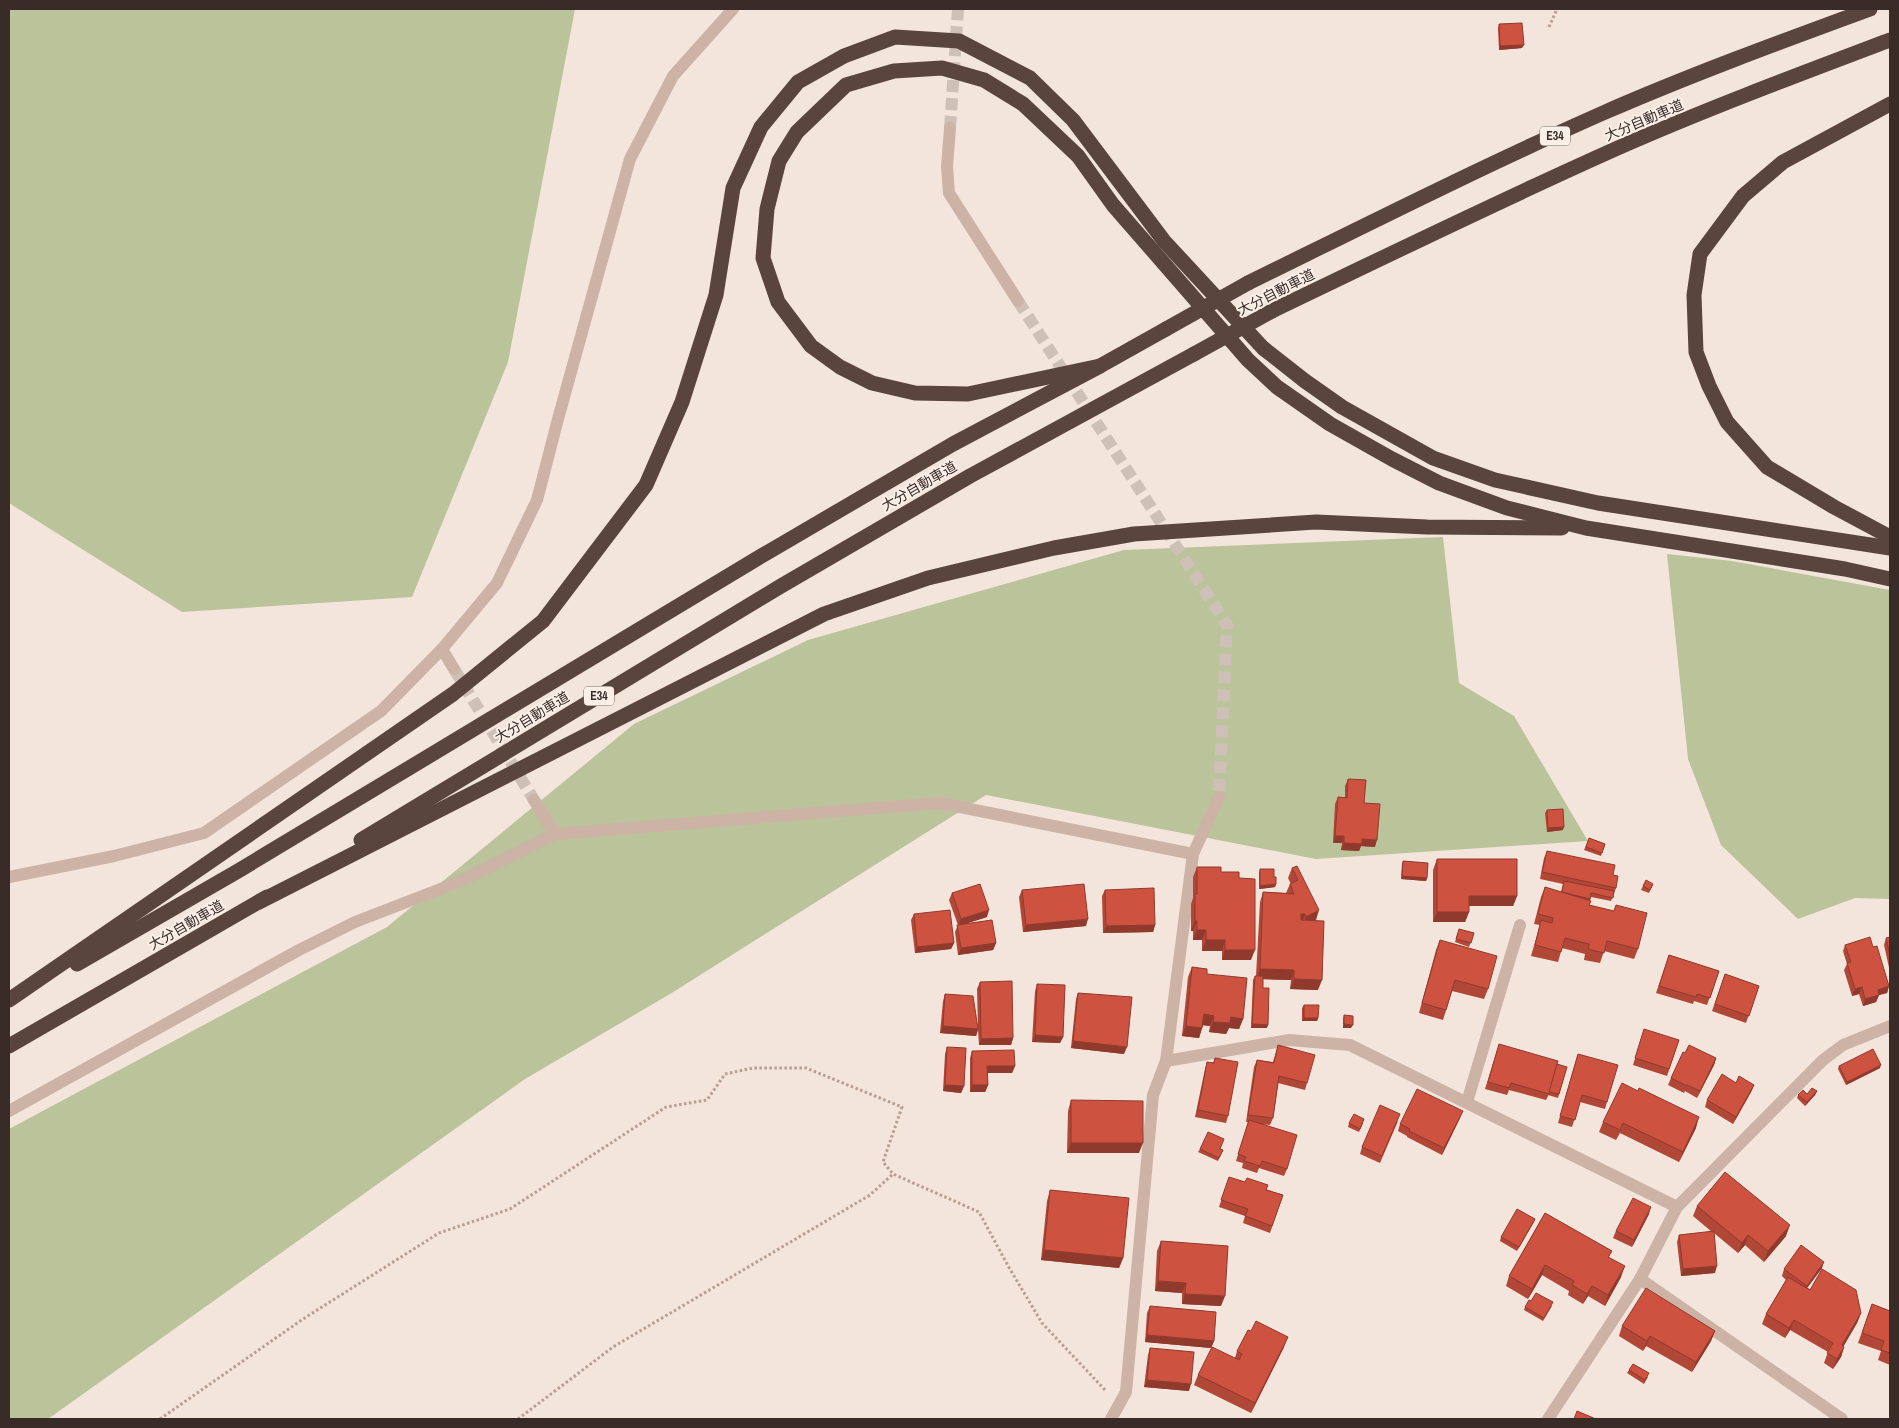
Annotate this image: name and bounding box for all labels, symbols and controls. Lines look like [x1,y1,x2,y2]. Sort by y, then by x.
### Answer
street label: 大分自動車道 [1602,95,1686,145]
road number: E34 [1540,126,1570,146]
street label: 大分自動車道 [1234,265,1318,319]
street label: 大分自動車道 [878,457,960,515]
road number: E34 [584,686,614,706]
street label: 大分自動車道 [491,688,573,746]
street label: 大分自動車道 [145,896,227,954]

